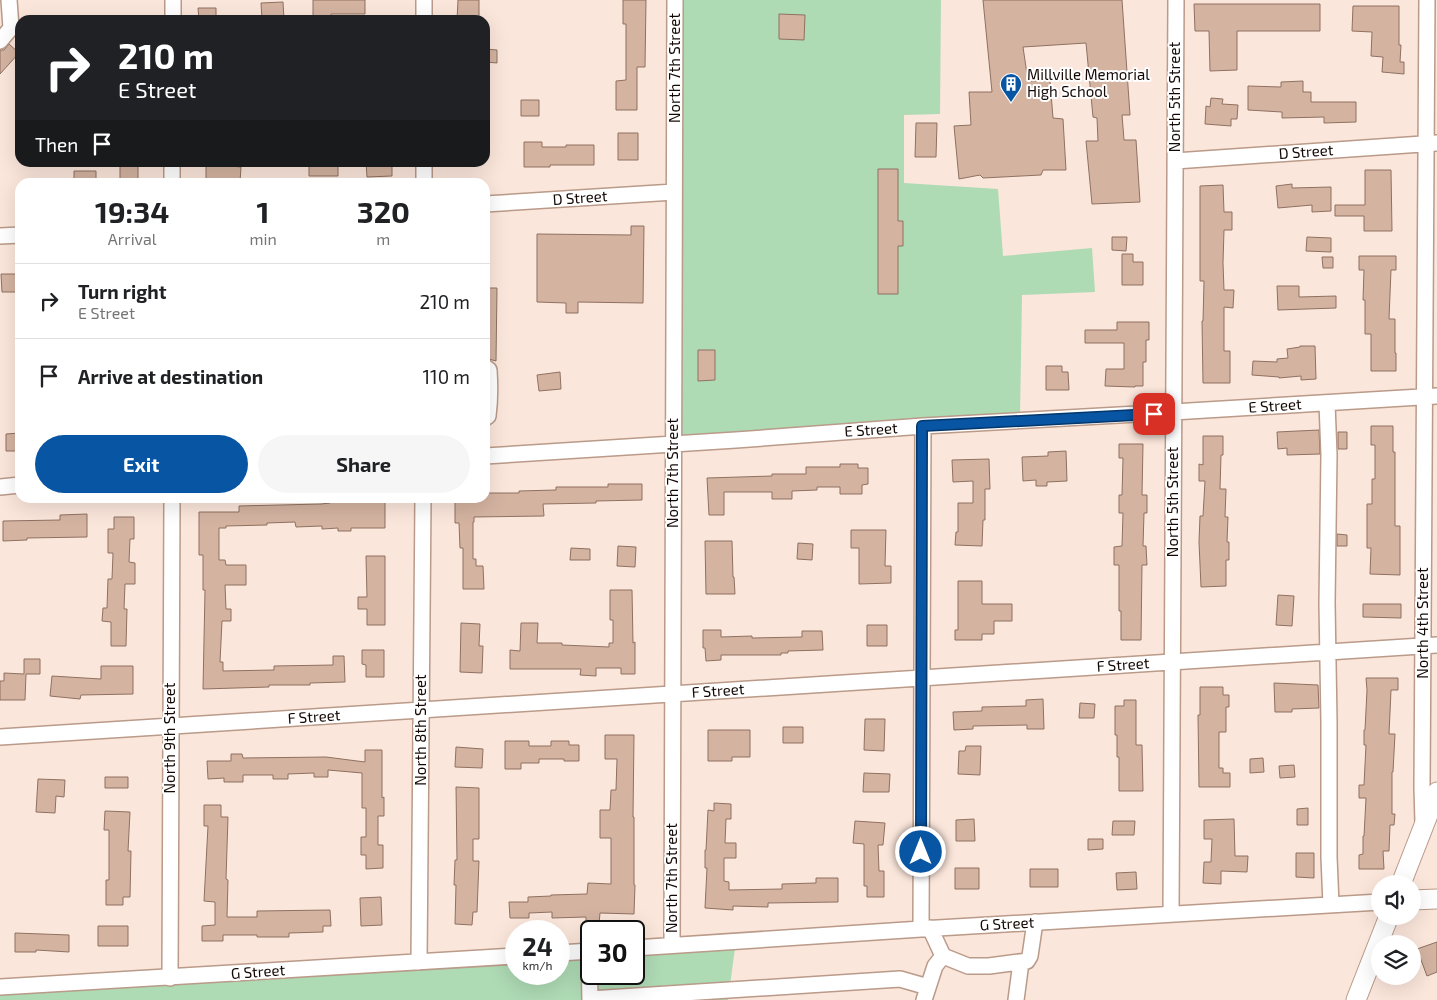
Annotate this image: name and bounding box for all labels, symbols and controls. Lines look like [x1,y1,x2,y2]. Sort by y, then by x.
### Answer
street label: North 7th Street [665,13,683,123]
text: 210 m [118,34,214,76]
icon: right [35,35,100,100]
street label: North 5th Street [1165,42,1183,152]
place label: Millville Memorial High School [1027,65,1150,100]
building icon: Millville Memorial High School [999,72,1023,103]
text: E Street [118,76,196,102]
icon: arrive [88,130,116,158]
text: Then [35,133,78,156]
street label: D Street [1278,140,1334,162]
street label: D Street [552,186,608,208]
text: 19:34 [95,193,169,229]
text: 1 [257,193,270,229]
text: 320 [357,193,410,229]
text: Arrival [108,229,157,248]
text: min [249,229,277,248]
text: m [376,229,390,248]
text: Turn right [78,280,166,303]
icon: right [35,287,63,315]
text: 210 m [419,290,470,313]
text: E Street [78,303,135,322]
icon: arrive [35,362,63,390]
text: Arrive at destination [78,365,263,388]
text: 110 m [423,365,470,388]
pin [1133,393,1175,435]
street label: E Street [1248,394,1302,416]
icon: arrive [1140,400,1168,428]
street label: North 7th Street [663,418,681,528]
street label: E Street [844,418,898,440]
button: Exit [35,435,248,493]
button: Share [258,435,470,493]
street label: North 5th Street [1163,447,1181,557]
street label: North 4th Street [1413,567,1431,679]
street label: F Street [1096,653,1150,675]
street label: North 8th Street [411,674,429,786]
street label: F Street [691,679,745,701]
street label: North 9th Street [160,682,178,793]
street label: F Street [287,705,341,727]
street label: North 7th Street [662,823,680,933]
position arrow [894,825,946,877]
map controls [1371,875,1421,985]
button: sound [1371,875,1421,925]
street label: G Street [979,913,1035,933]
speed limit sign: 30 [580,920,645,985]
text: 24 [522,931,553,961]
button: layers [1371,935,1421,985]
text: km/h [523,958,552,972]
street label: G Street [230,960,286,982]

